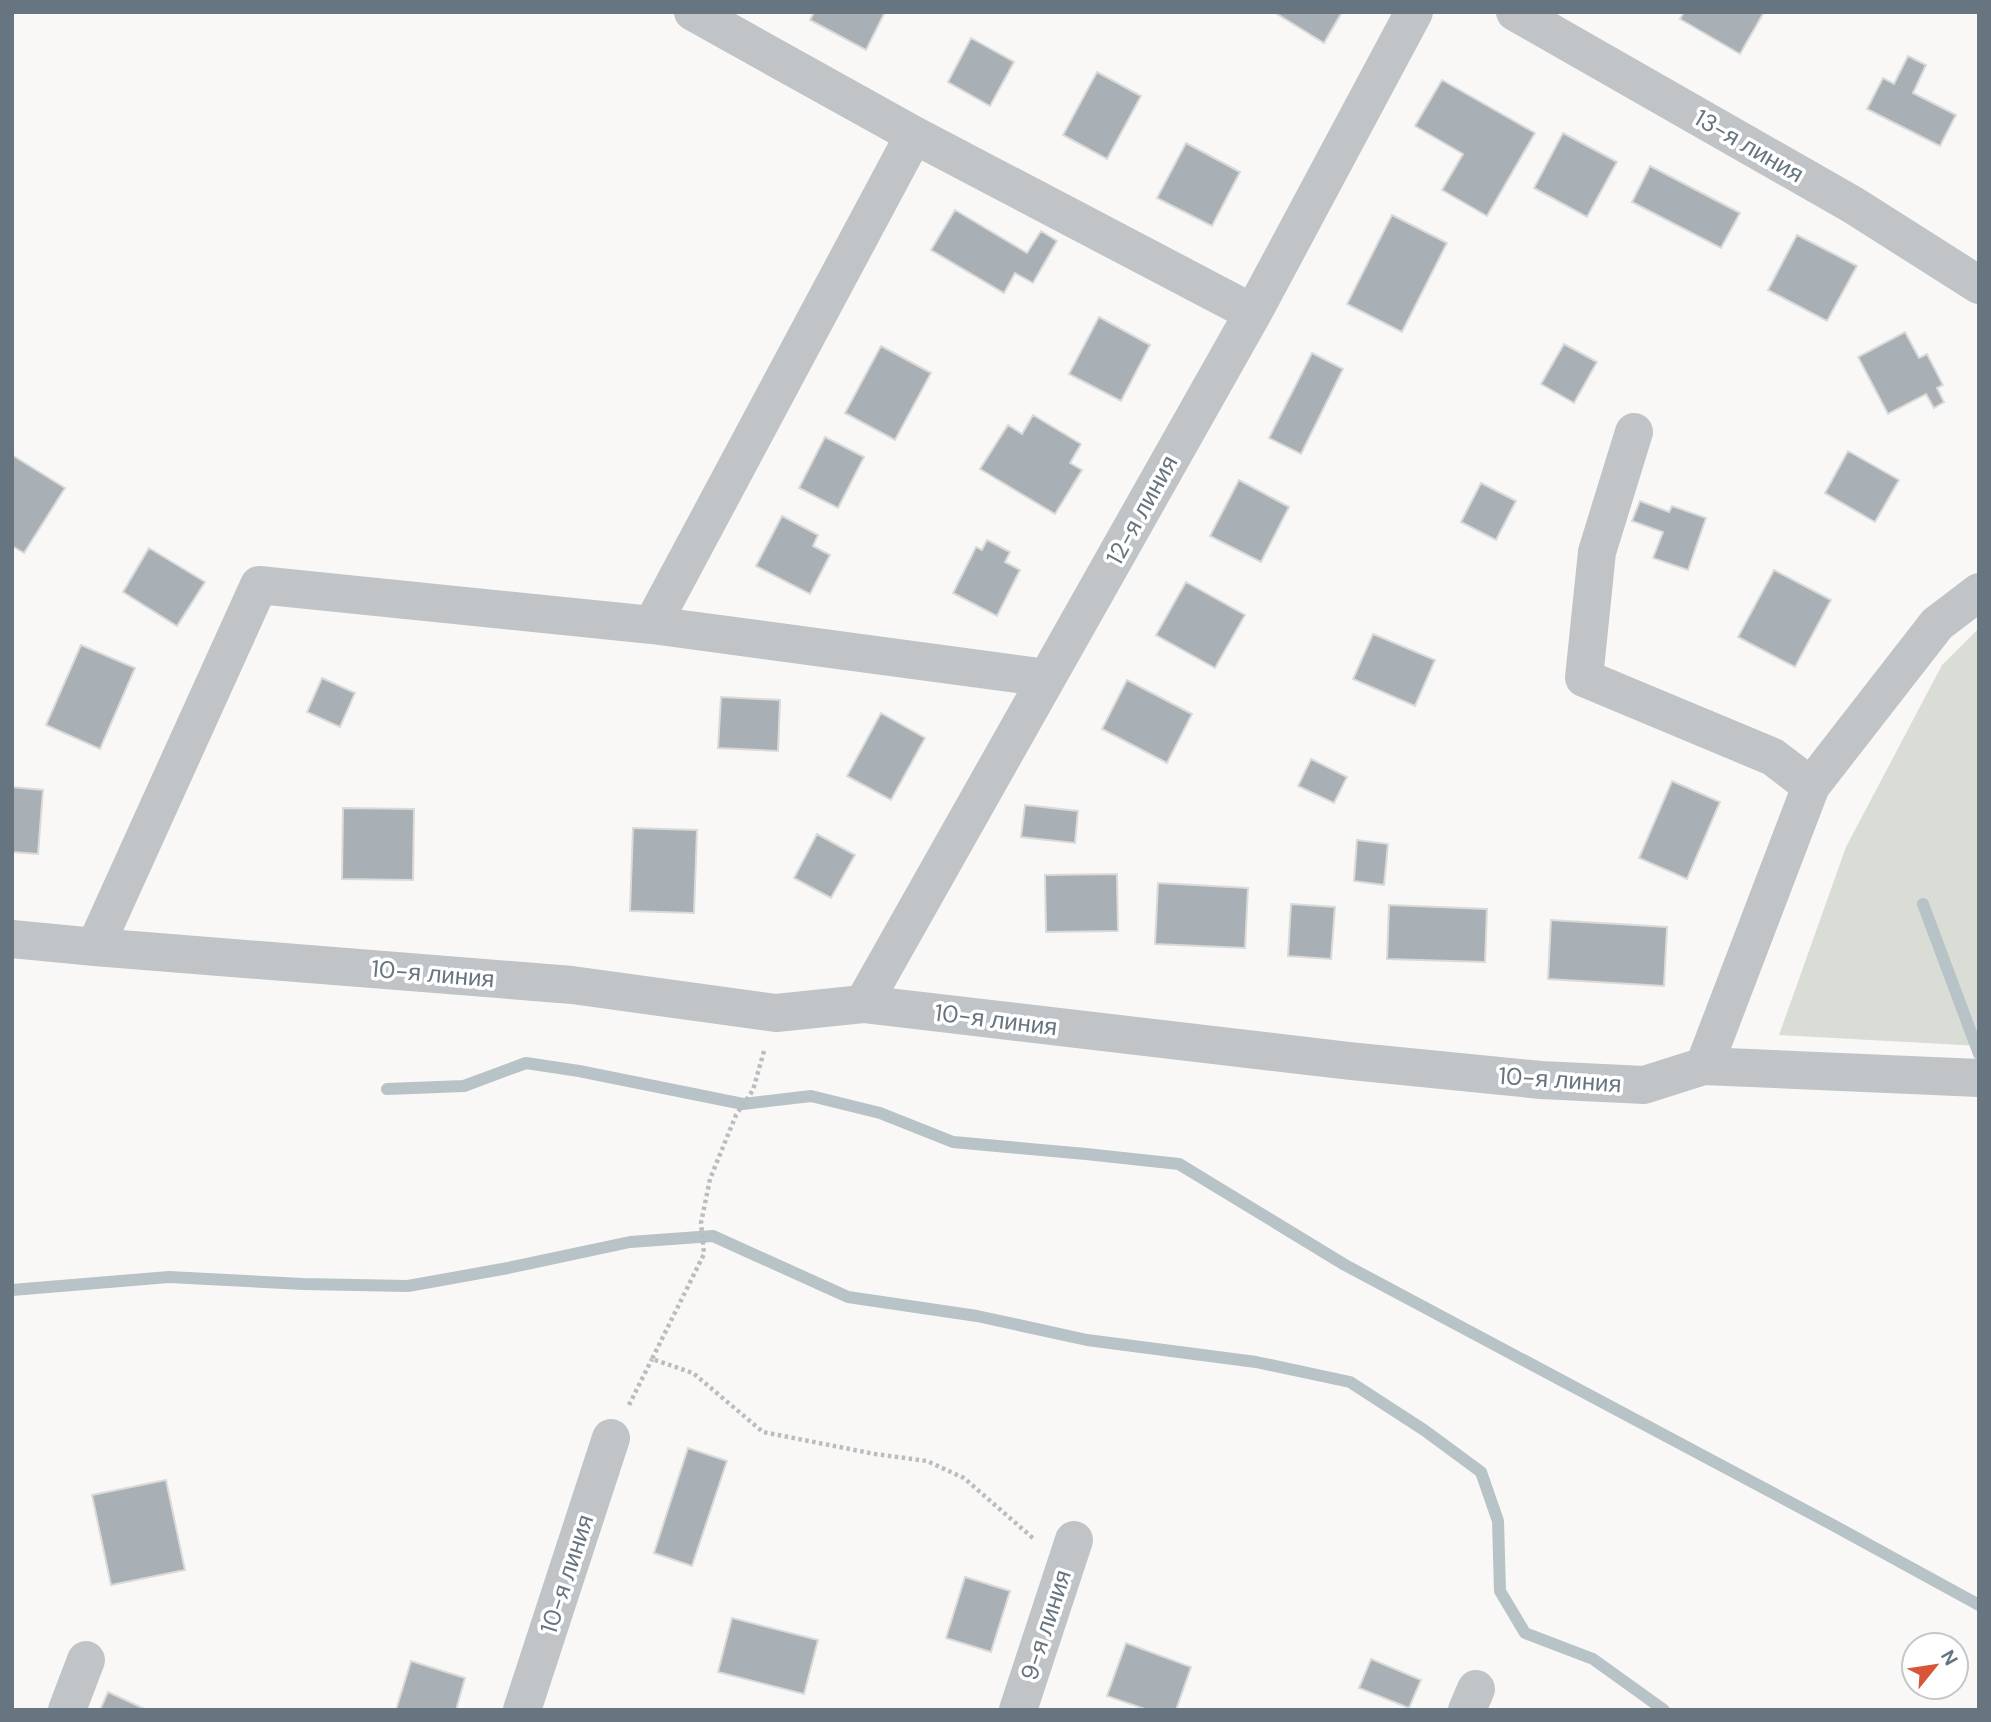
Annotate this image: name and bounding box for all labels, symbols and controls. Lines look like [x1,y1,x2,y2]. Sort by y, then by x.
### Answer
street label: 13-я линия [1689,102,1809,189]
street label: 12-я линия [1099,449,1184,570]
street label: 10-я линия [370,953,496,994]
street label: 10-я линия [933,997,1059,1042]
street label: 10-я линия [1497,1060,1623,1099]
street label: 10-я линия [533,1510,600,1637]
street label: 9-я линия [1013,1566,1078,1684]
north arrow [1900,1631,1970,1701]
text: N [1935,1645,1964,1670]

